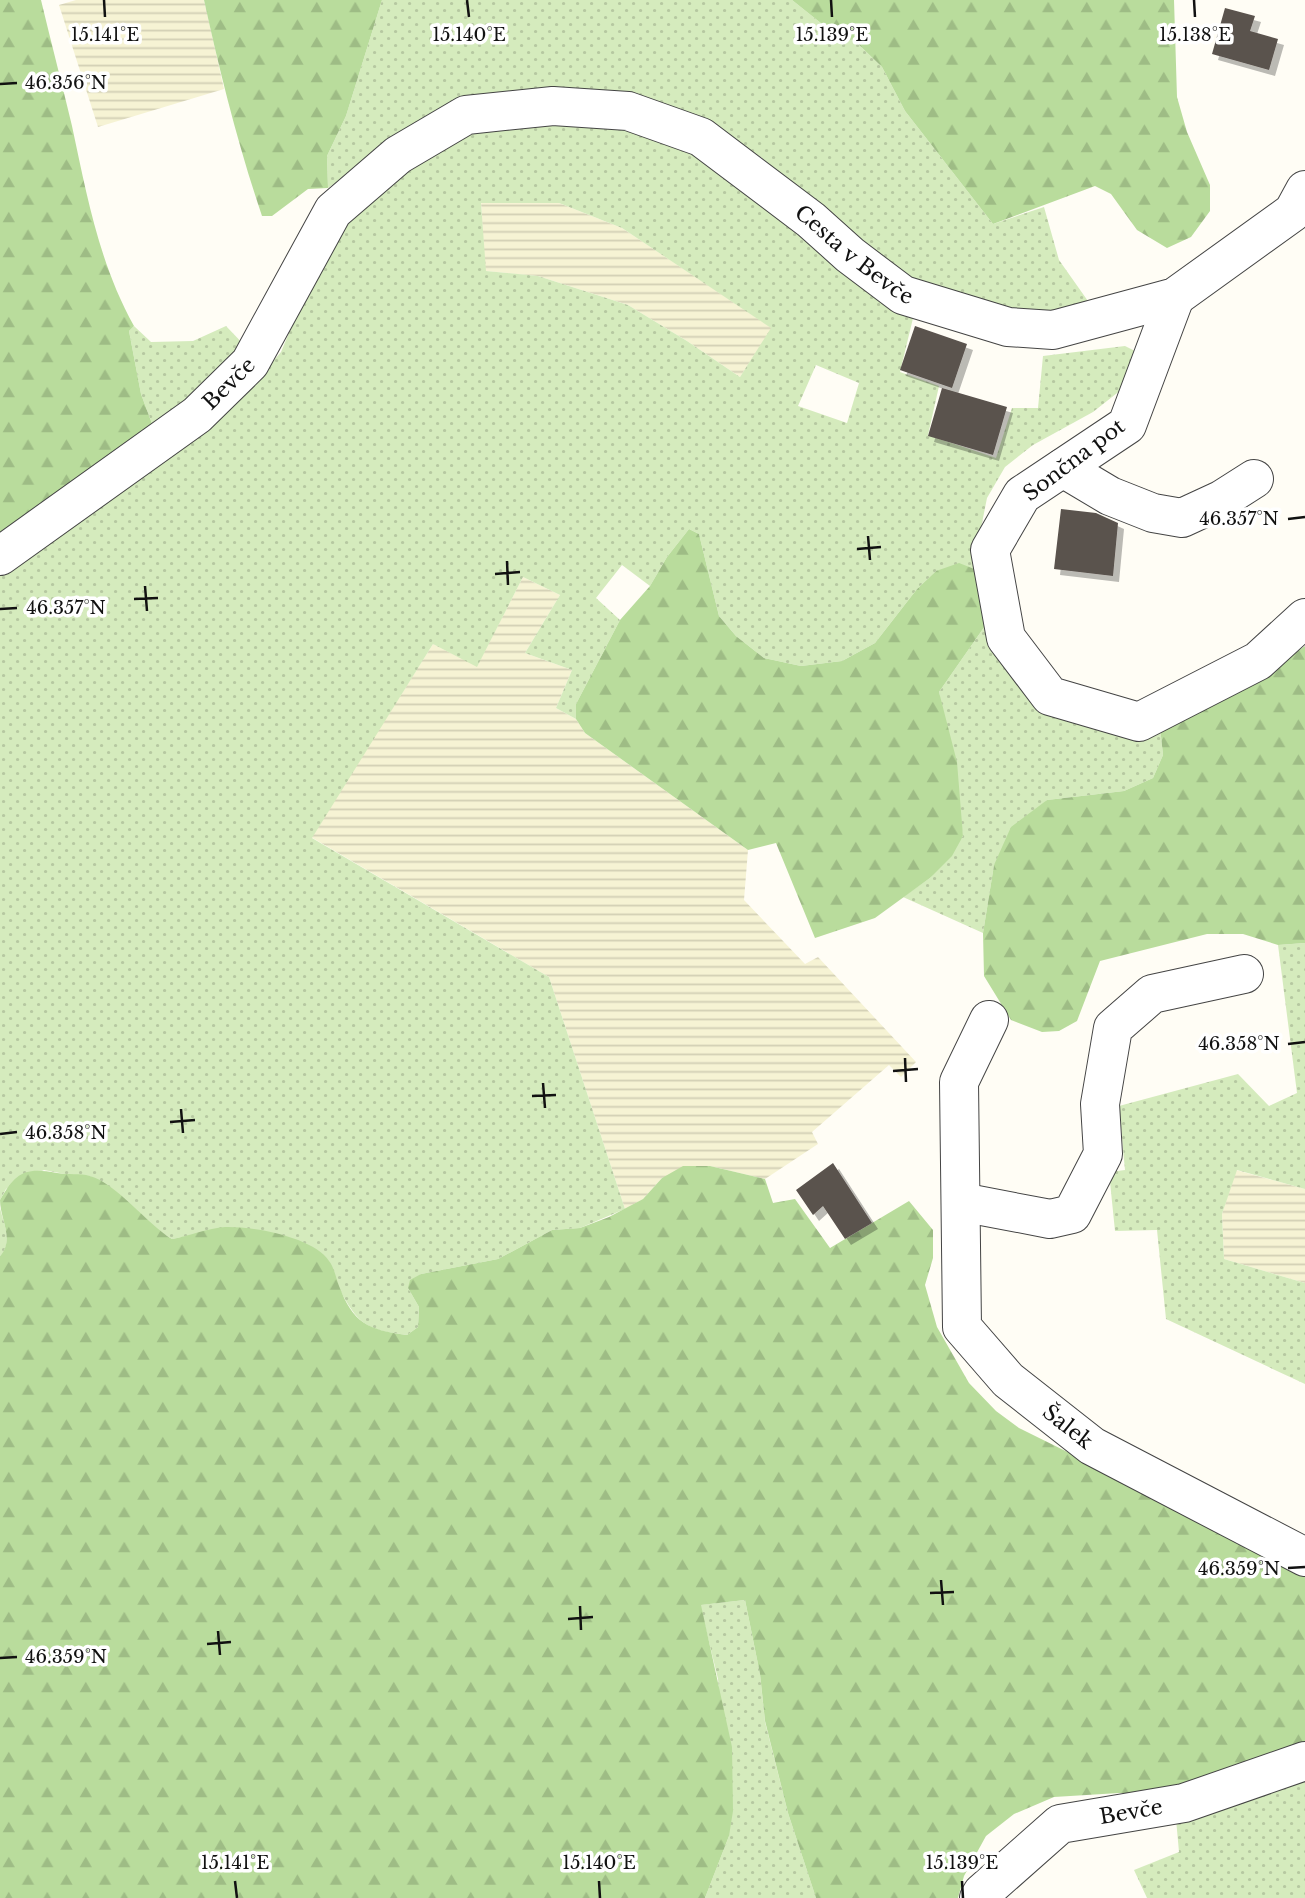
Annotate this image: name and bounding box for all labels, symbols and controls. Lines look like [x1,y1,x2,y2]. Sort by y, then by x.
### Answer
text: 15.141°E [71,24,139,46]
text: 15.140°E [432,24,506,46]
text: 15.139°E [796,24,868,46]
text: 15.138°E [1159,24,1231,46]
text: 46.356°N [25,72,107,94]
street label: Cesta v Bevče [790,200,916,310]
street label: Bevče [197,352,261,415]
street label: Sončna pot [1018,413,1130,507]
text: 46.357°N [1199,508,1279,530]
text: 46.357°N [26,597,106,619]
text: 46.358°N [1198,1033,1280,1055]
text: 46.358°N [25,1122,107,1144]
street label: Šalek [1037,1399,1098,1455]
text: 46.359°N [1198,1558,1280,1580]
text: 46.359°N [25,1646,107,1668]
street label: Bevče [1098,1794,1165,1830]
text: 15.141°E [201,1852,269,1874]
text: 15.140°E [562,1852,636,1874]
text: 15.139°E [926,1852,998,1874]

